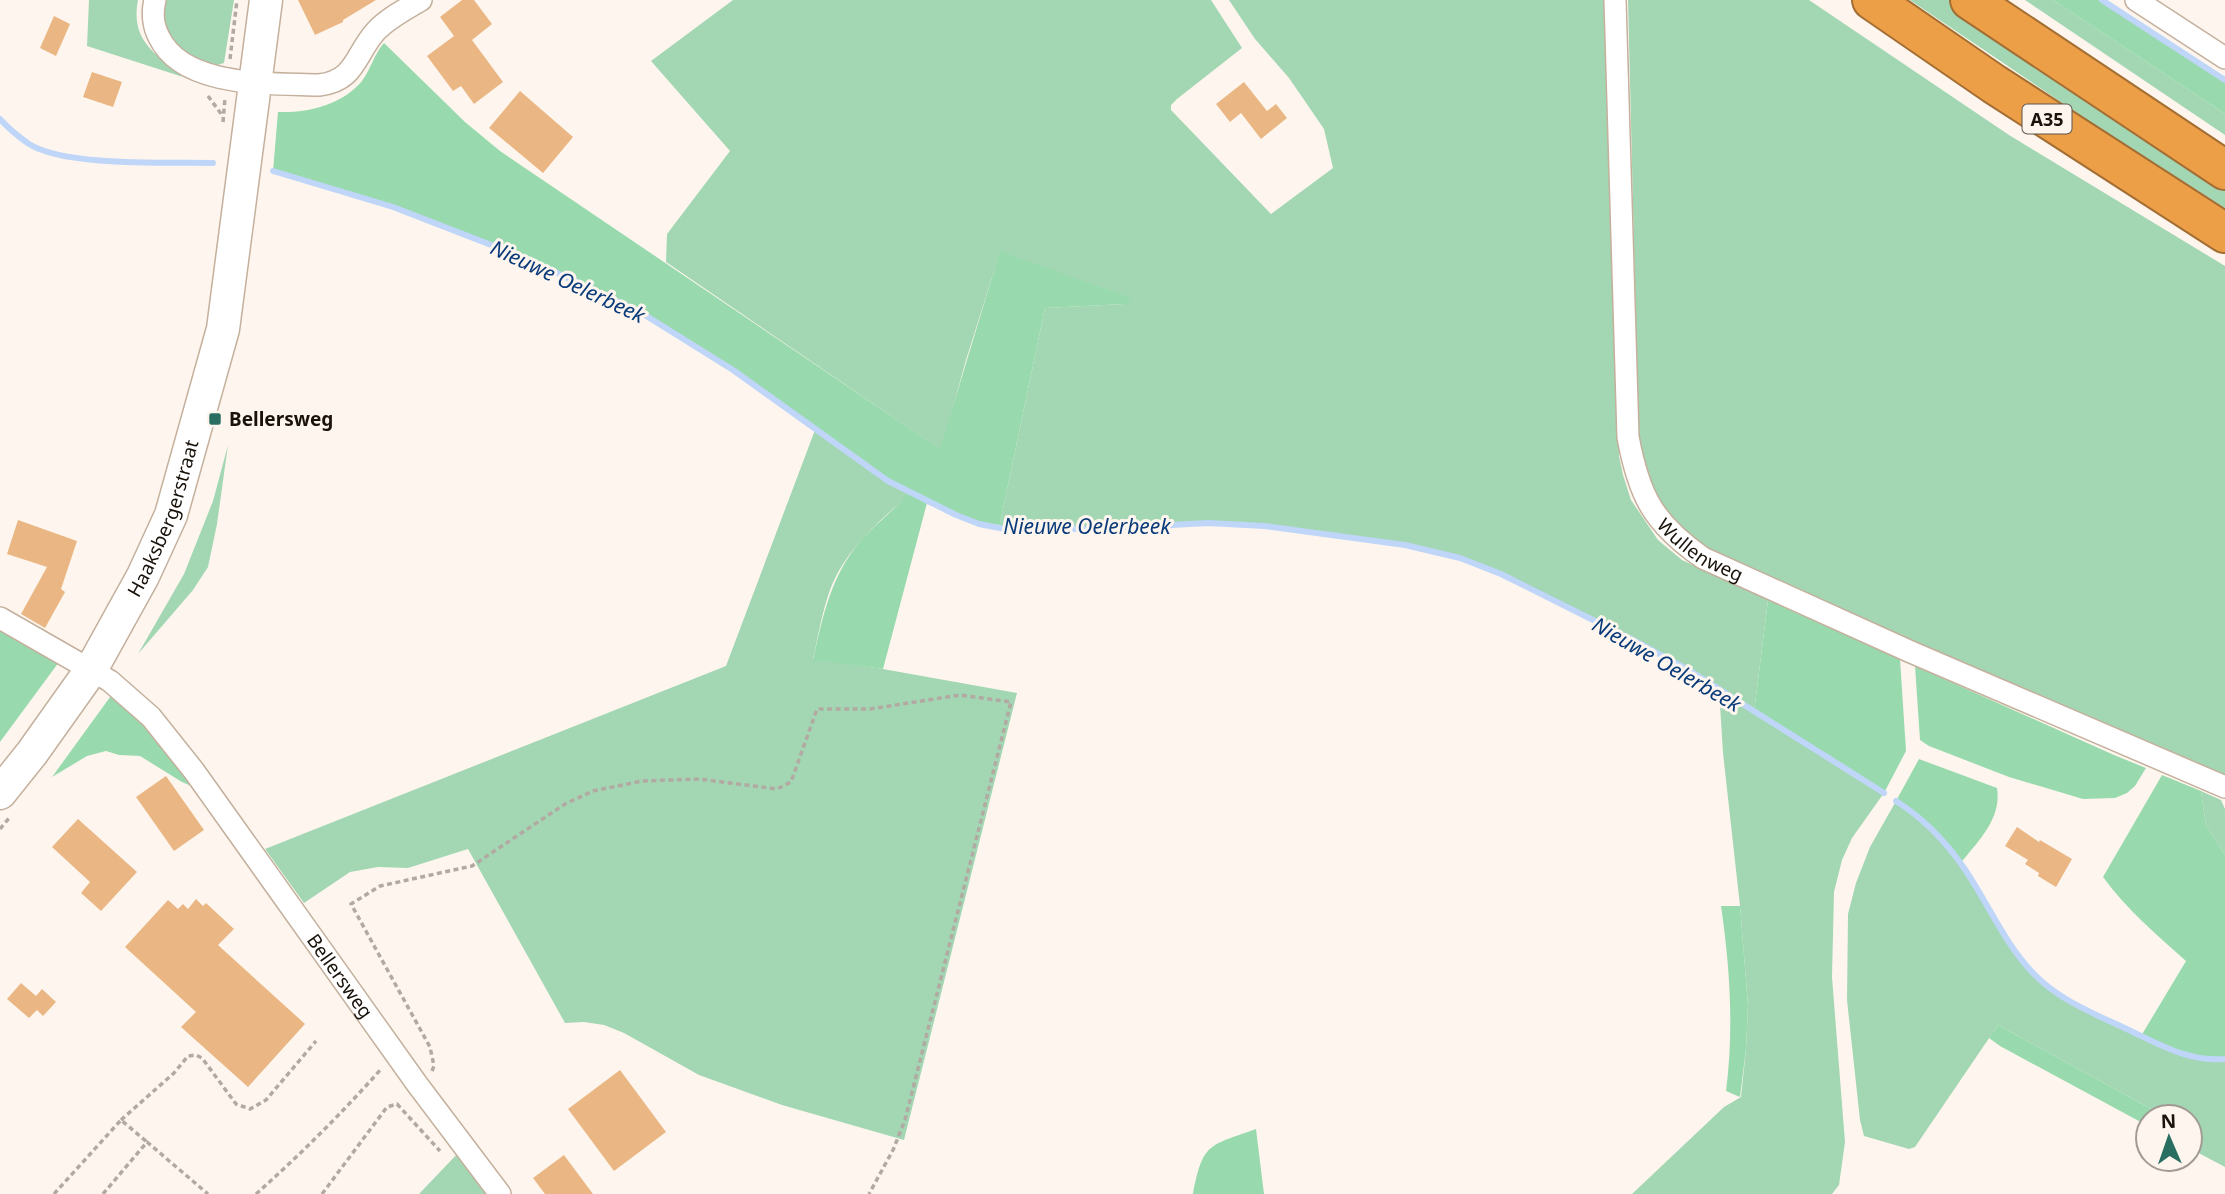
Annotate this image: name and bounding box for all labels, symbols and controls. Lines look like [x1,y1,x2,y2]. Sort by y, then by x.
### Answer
road number: A35 [2022,104,2072,134]
water label: Nieuwe Oelerbeek [486,233,651,330]
place label: Bellersweg [229,406,333,432]
marker: Bellersweg [207,411,223,427]
street label: Haaksbergerstraat [121,436,204,601]
water label: Nieuwe Oelerbeek [1003,512,1172,540]
street label: Wullenweg [1651,512,1747,588]
water label: Nieuwe Oelerbeek [1588,610,1748,719]
street label: Bellersweg [301,929,379,1023]
north arrow [2134,1103,2204,1173]
text: N [2160,1108,2177,1134]

